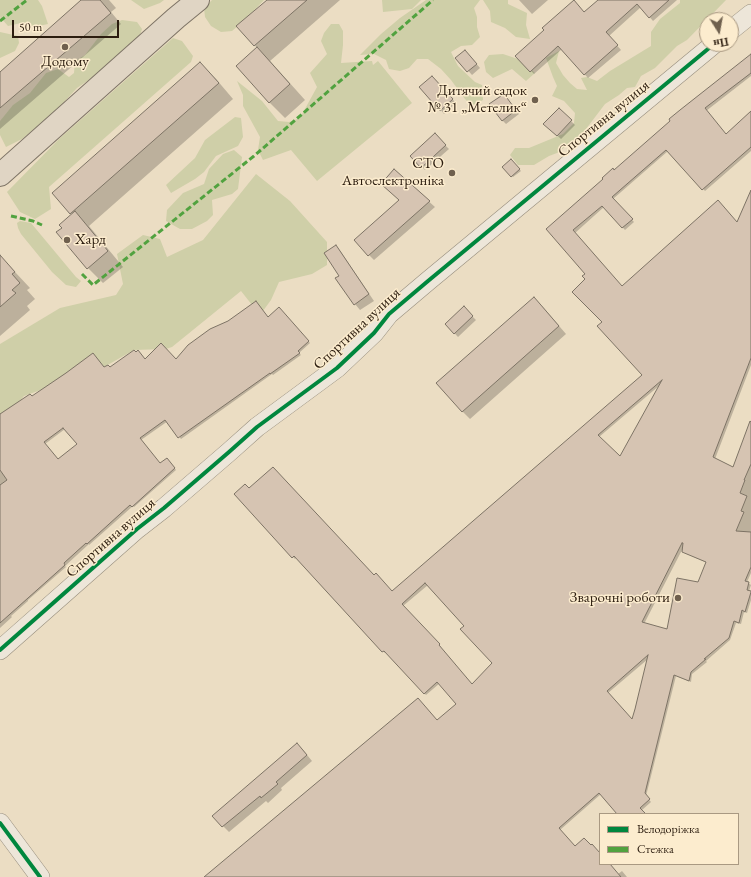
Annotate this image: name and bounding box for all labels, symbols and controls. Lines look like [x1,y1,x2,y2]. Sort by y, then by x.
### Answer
scale bar [14,12,121,38]
north arrow [699,12,739,52]
text: 50 m [19,19,42,35]
text: Пн [712,34,730,51]
marker: Додому [60,42,70,52]
place label: Додому [41,53,89,71]
street label: Спортивна вулиця [555,77,653,161]
place label: Дитячий садок № 31 „Метелик“ [428,82,527,117]
marker: Дитячий садок № 31 „Метелик“ [530,95,540,105]
place label: СТО Автоелектроніка [342,155,444,190]
marker: СТО Автоелектроніка [447,168,457,178]
place label: Хард [75,231,106,249]
marker: Хард [62,235,72,245]
street label: Спортивна вулиця [310,284,404,374]
street label: Спортивна вулиця [63,494,159,582]
place label: Зварочні роботи [570,589,670,607]
marker: Зварочні роботи [673,593,683,603]
legend [599,813,739,865]
text: Велодоріжка [637,821,699,837]
text: Стежка [637,841,674,857]

